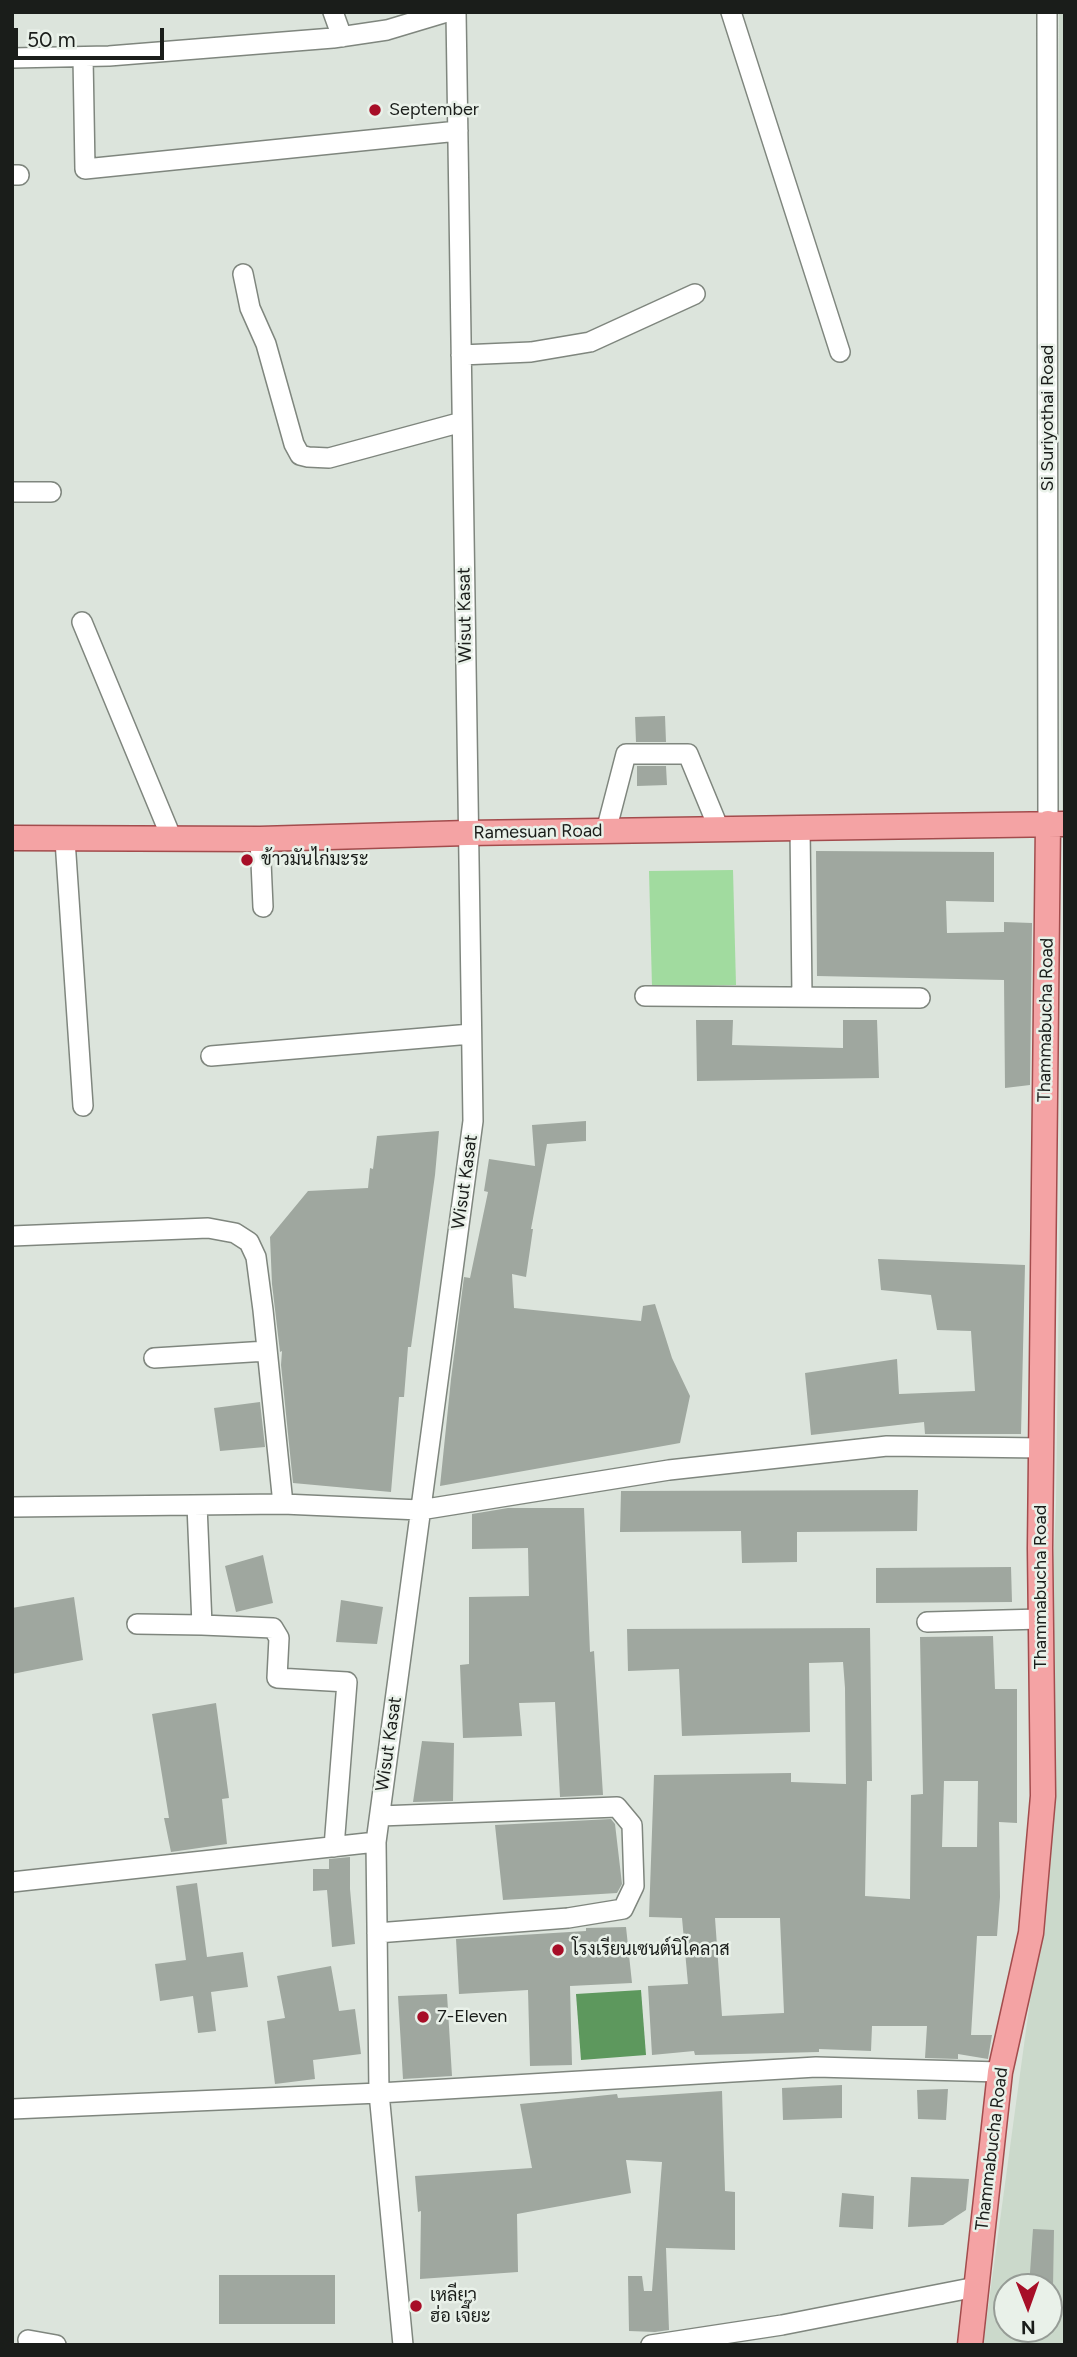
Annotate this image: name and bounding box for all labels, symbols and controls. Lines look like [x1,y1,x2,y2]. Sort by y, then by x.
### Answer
scale bar [18,14,168,58]
text: 50 m [27,27,76,52]
place label: September [389,99,479,121]
marker: September [367,102,383,118]
street label: Si Suriyothai Road [1037,345,1059,491]
street label: Wisut Kasat [453,567,477,663]
street label: Ramesuan Road [473,820,603,844]
place label: ข้าวมันไก่มะระ [261,849,369,871]
marker: ข้าวมันไก่มะระ [239,852,255,868]
street label: Thammabucha Road [1034,938,1058,1102]
street label: Wisut Kasat [448,1133,482,1231]
street label: Thammabucha Road [1030,1505,1052,1669]
street label: Wisut Kasat [372,1695,406,1793]
place label: โรงเรียนเซนต์นิโคลาส [572,1939,730,1961]
marker: โรงเรียนเซนต์นิโคลาส [550,1942,566,1958]
place label: 7-Eleven [437,2006,507,2028]
marker: 7-Eleven [415,2009,431,2025]
street label: Thammabucha Road [971,2066,1013,2232]
north arrow [993,2273,1063,2343]
place label: เหลียว ฮ่อ เจี๊ยะ [430,2285,491,2328]
marker: เหลียว ฮ่อ เจี๊ยะ [408,2298,424,2314]
text: N [1021,2316,1036,2339]

